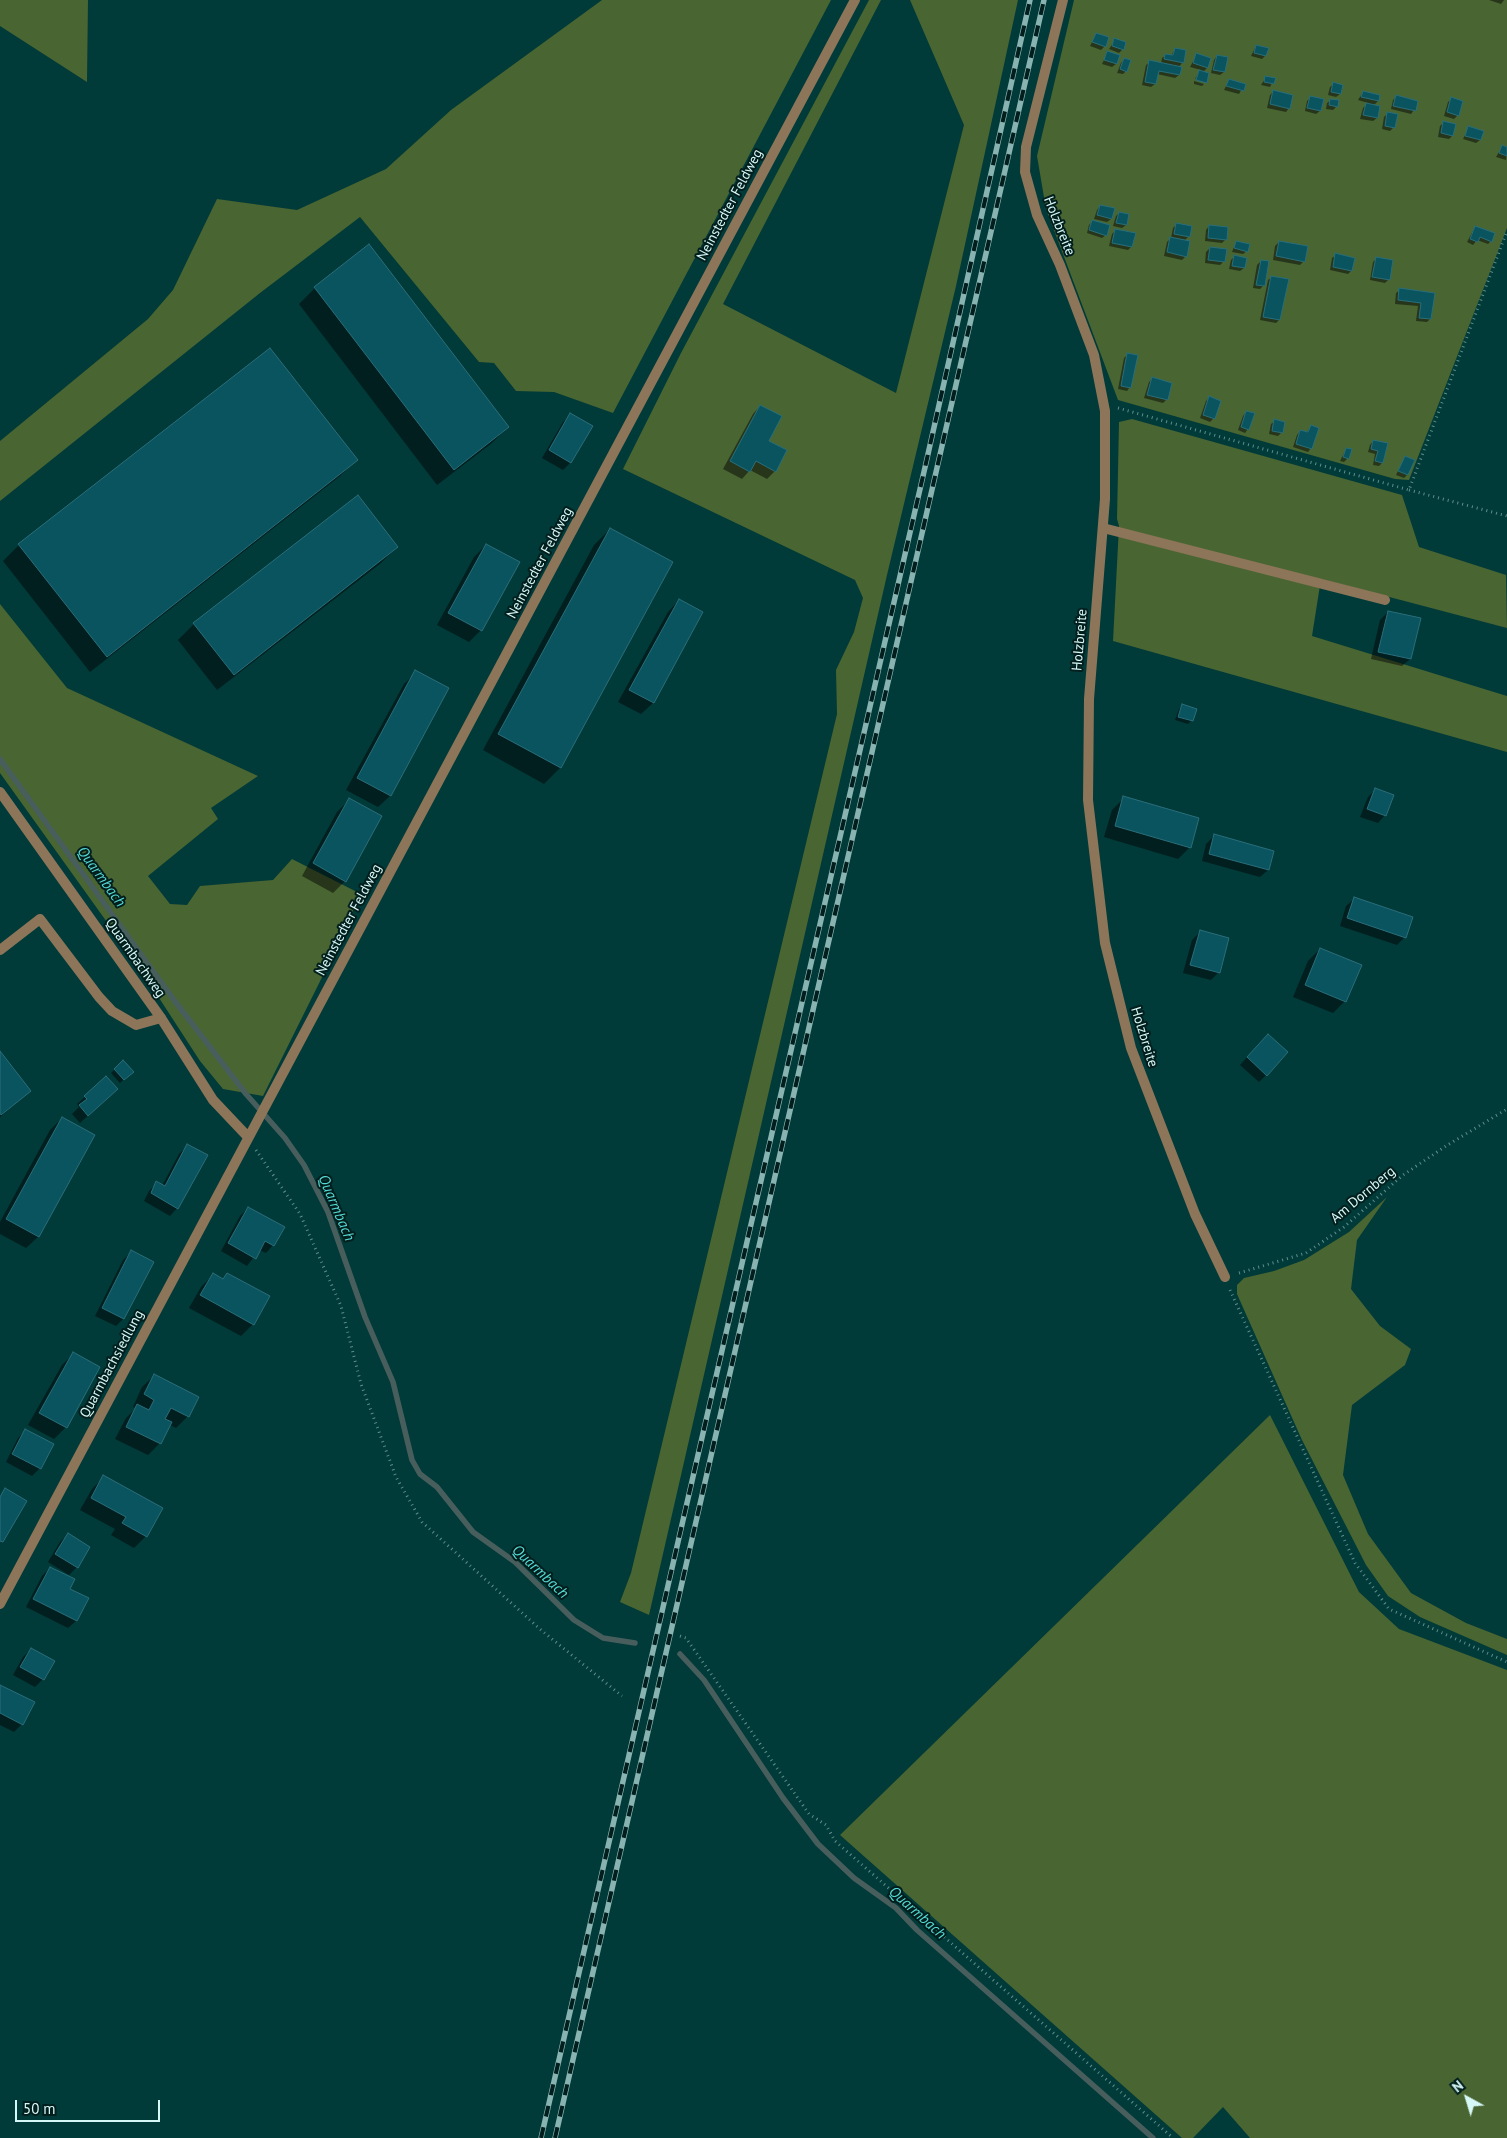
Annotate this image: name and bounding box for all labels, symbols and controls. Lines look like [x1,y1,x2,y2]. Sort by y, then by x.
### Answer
street label: Neinstedter Feldweg [694,146,766,264]
street label: Holzbreite [1040,194,1078,258]
street label: Neinstedter Feldweg [504,504,576,622]
street label: Holzbreite [1069,608,1091,672]
water label: Quarmbach [73,843,129,911]
street label: Neinstedter Feldweg [313,861,385,979]
street label: Quarmbachweg [101,915,169,1001]
street label: Holzbreite [1127,1005,1161,1069]
street label: Am Dornberg [1327,1163,1399,1227]
water label: Quarmbach [314,1172,358,1244]
street label: Quarmbachsiedlung [76,1307,148,1421]
water label: Quarmbach [508,1541,572,1603]
water label: Quarmbach [885,1883,949,1943]
north arrow [1442,2073,1492,2123]
text: N [1448,2076,1467,2096]
scale bar [18,2090,162,2122]
text: 50 m [23,2099,56,2118]

